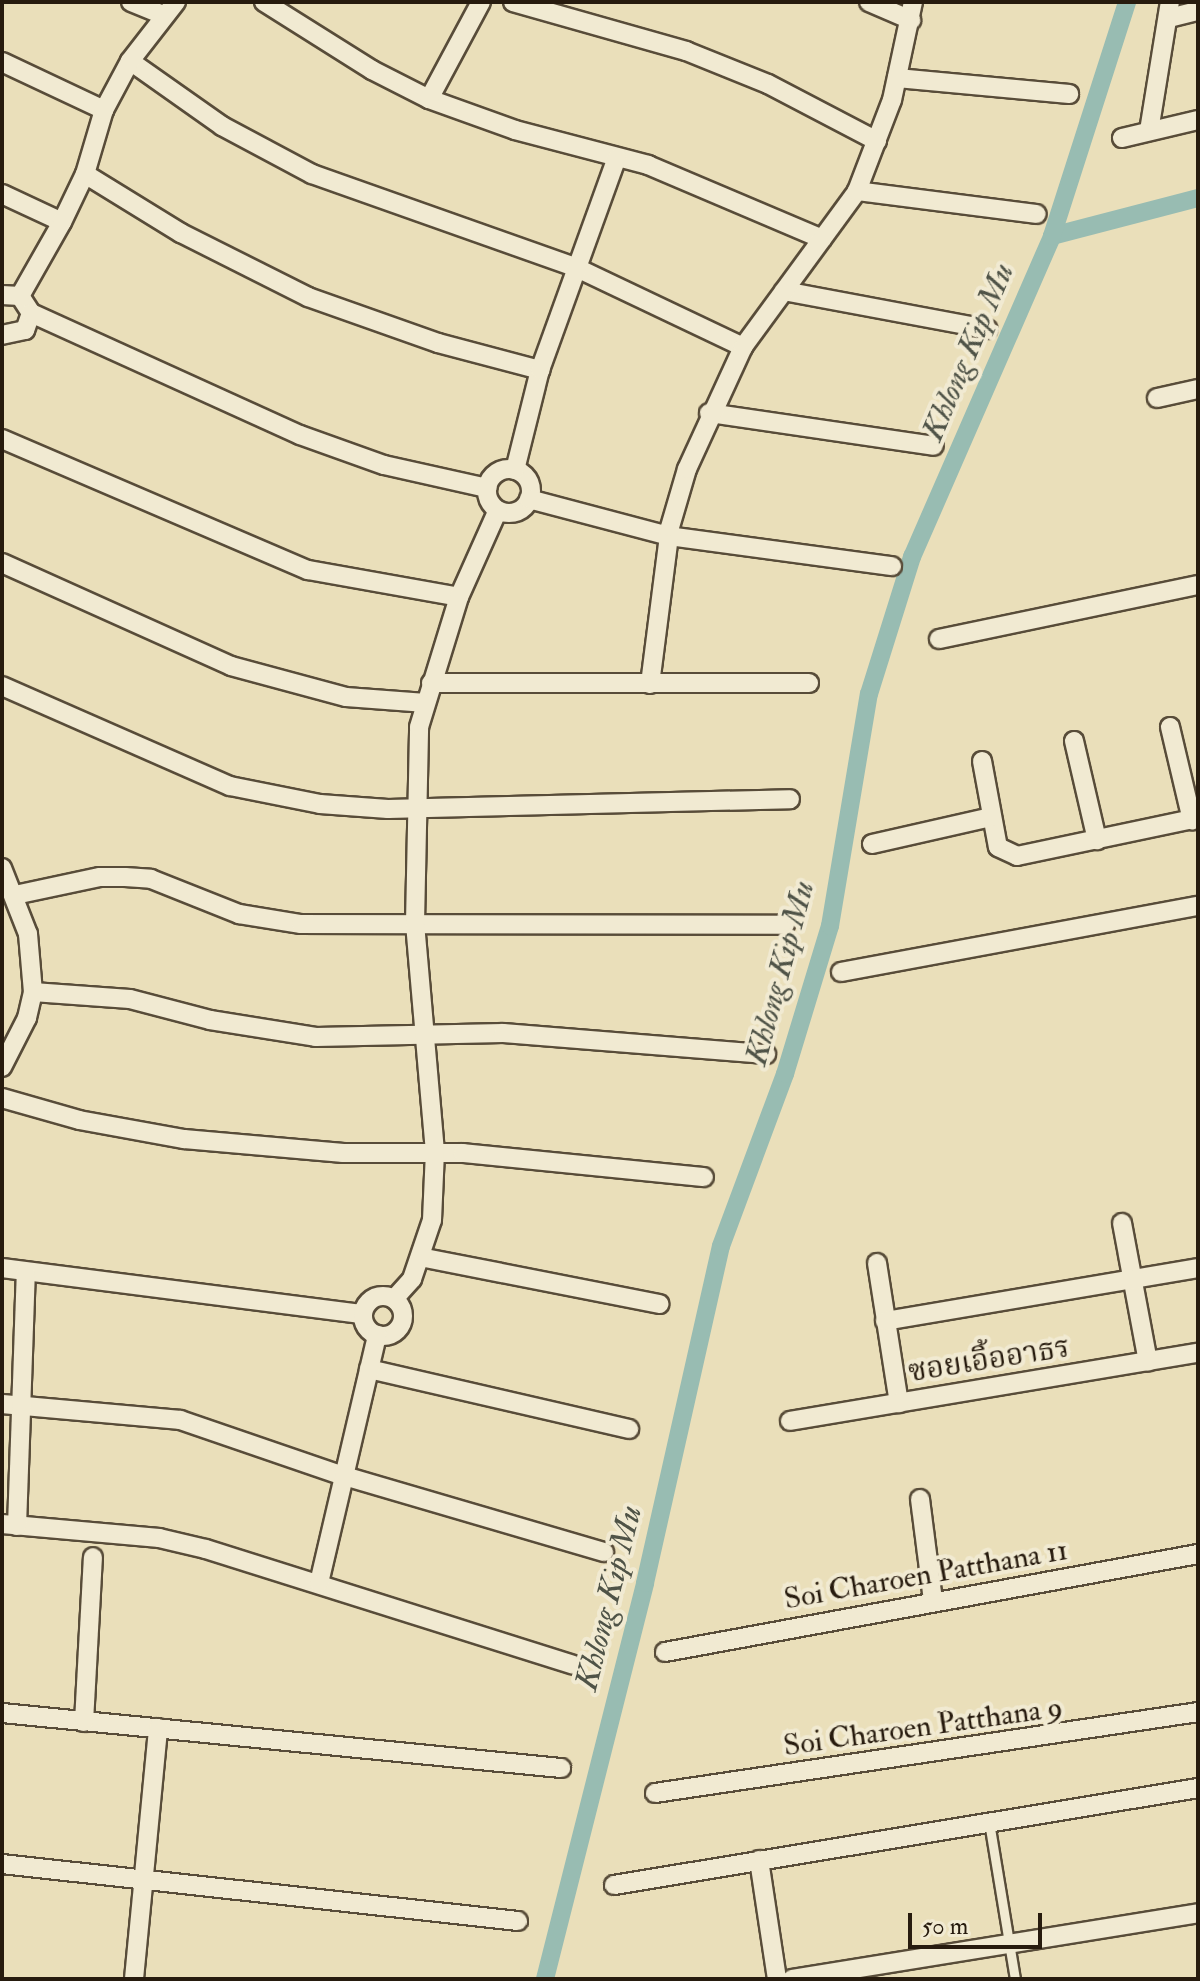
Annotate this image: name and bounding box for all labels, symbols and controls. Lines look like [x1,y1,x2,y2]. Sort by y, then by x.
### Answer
water label: Khlong Kip Mu [913,258,1023,446]
water label: Khlong Kip Mu [737,877,823,1069]
street label: ซอยเอิ้ออาธร [906,1329,1072,1391]
water label: Khlong Kip Mu [568,1502,650,1694]
street label: Soi Charoen Patthana 11 [781,1532,1071,1618]
street label: Soi Charoen Patthana 9 [781,1690,1065,1764]
scale bar [912,1897,1046,1947]
text: 50 m [922,1911,968,1942]

